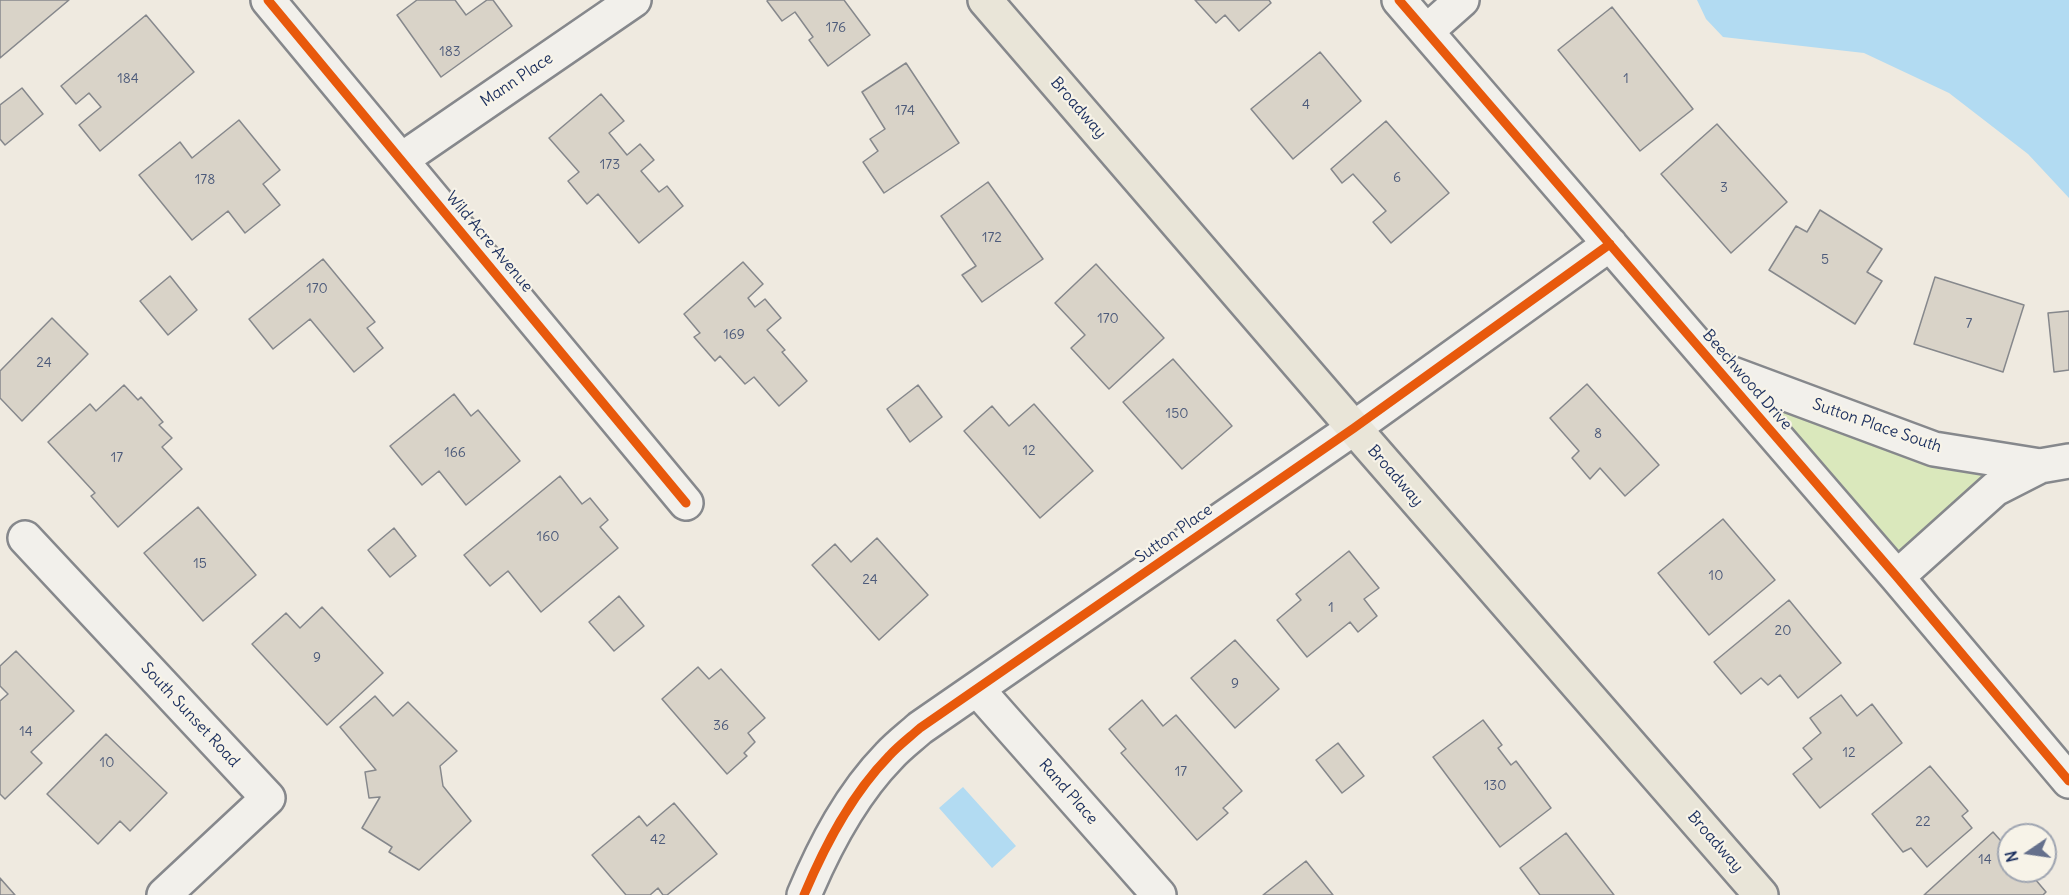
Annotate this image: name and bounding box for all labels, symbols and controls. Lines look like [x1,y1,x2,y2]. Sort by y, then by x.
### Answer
house number: 176 [826,20,846,36]
house number: 183 [439,44,461,60]
street label: Mann Place [477,49,557,111]
house number: 184 [117,71,139,87]
house number: 1 [1623,71,1629,87]
street label: Broadway [1046,73,1110,143]
house number: 4 [1302,97,1310,113]
house number: 174 [895,103,915,119]
house number: 173 [600,157,620,173]
house number: 6 [1393,170,1401,186]
house number: 178 [195,172,215,188]
house number: 3 [1720,180,1728,196]
street label: Wild Acre Avenue [441,188,537,296]
house number: 172 [982,230,1002,246]
house number: 5 [1821,252,1829,268]
house number: 170 [306,281,328,297]
house number: 170 [1097,311,1119,327]
house number: 7 [1966,316,1972,332]
street label: Beechwood Drive [1698,326,1796,434]
house number: 169 [723,327,745,343]
house number: 24 [36,355,52,371]
street label: Sutton Place South [1810,395,1944,457]
house number: 150 [1166,406,1188,422]
house number: 8 [1594,426,1602,442]
street label: Broadway [1363,441,1427,511]
house number: 12 [1022,443,1036,459]
house number: 166 [444,445,466,461]
house number: 17 [111,450,123,466]
street label: Sutton Place [1132,500,1216,568]
house number: 160 [537,529,559,545]
house number: 15 [193,556,207,572]
house number: 10 [1709,568,1723,584]
house number: 24 [862,572,878,588]
house number: 1 [1328,600,1334,616]
house number: 20 [1775,623,1791,639]
house number: 9 [313,650,321,666]
street label: South Sunset Road [137,659,243,771]
house number: 9 [1231,676,1239,692]
house number: 36 [713,718,729,734]
house number: 14 [19,724,33,740]
house number: 12 [1842,745,1856,761]
house number: 10 [100,755,114,771]
street label: Rand Place [1034,755,1102,829]
house number: 17 [1175,764,1187,780]
house number: 130 [1484,778,1506,794]
street label: Broadway [1683,807,1747,877]
house number: 22 [1915,814,1931,830]
north arrow [1997,823,2057,883]
house number: 42 [650,832,666,848]
text: N [2000,849,2022,864]
house number: 14 [1978,852,1992,868]

